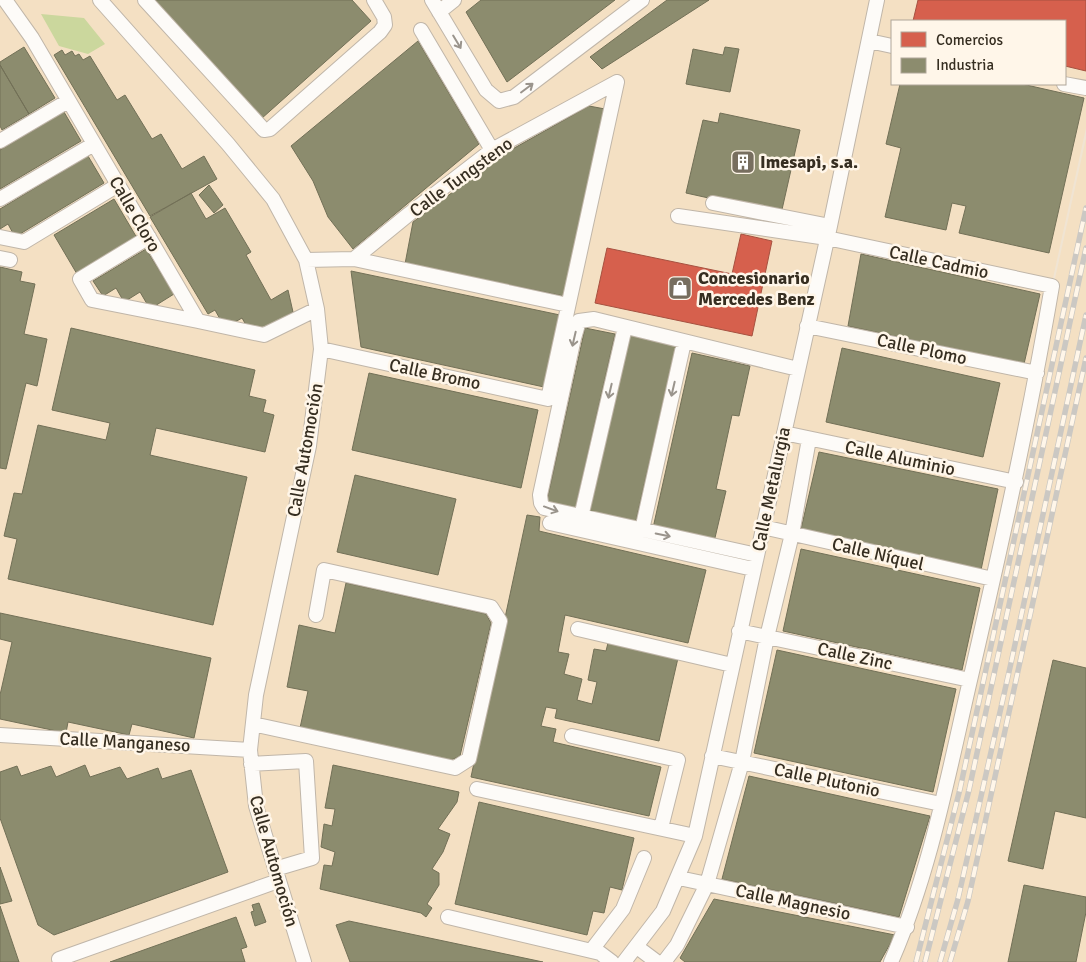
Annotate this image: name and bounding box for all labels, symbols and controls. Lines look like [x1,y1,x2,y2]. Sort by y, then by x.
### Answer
legend [891,20,1066,85]
text: Comercios [936,31,1004,49]
one-way arrow [452,34,462,48]
text: Industria [936,56,994,74]
one-way arrow [520,82,533,93]
street label: Calle Tungsteno [405,132,517,222]
building icon: Imesapi, s.a. [730,149,756,175]
place label: Imesapi, s.a. [760,151,858,173]
street label: Calle Cloro [104,172,166,256]
street label: Calle Cadmio [887,241,991,283]
place label: Concesionario Mercedes Benz [698,267,815,310]
shop icon: Concesionario Mercedes Benz [667,275,693,301]
street label: Calle Plomo [875,329,969,369]
one-way arrow [569,331,578,347]
street label: Calle Bromo [387,354,483,394]
street label: Calle Automoción [282,381,328,519]
one-way arrow [668,381,678,397]
one-way arrow [605,383,614,399]
street label: Calle Metalurgia [747,425,795,553]
street label: Calle Aluminio [843,436,957,480]
one-way arrow [543,505,558,514]
one-way arrow [655,530,671,540]
street label: Calle Níquel [830,533,926,575]
street label: Calle Zinc [815,637,895,675]
street label: Calle Manganeso [59,728,191,756]
street label: Calle Plutonio [772,758,882,802]
street label: Calle Automoción [245,793,303,929]
street label: Calle Magnesio [733,879,853,925]

